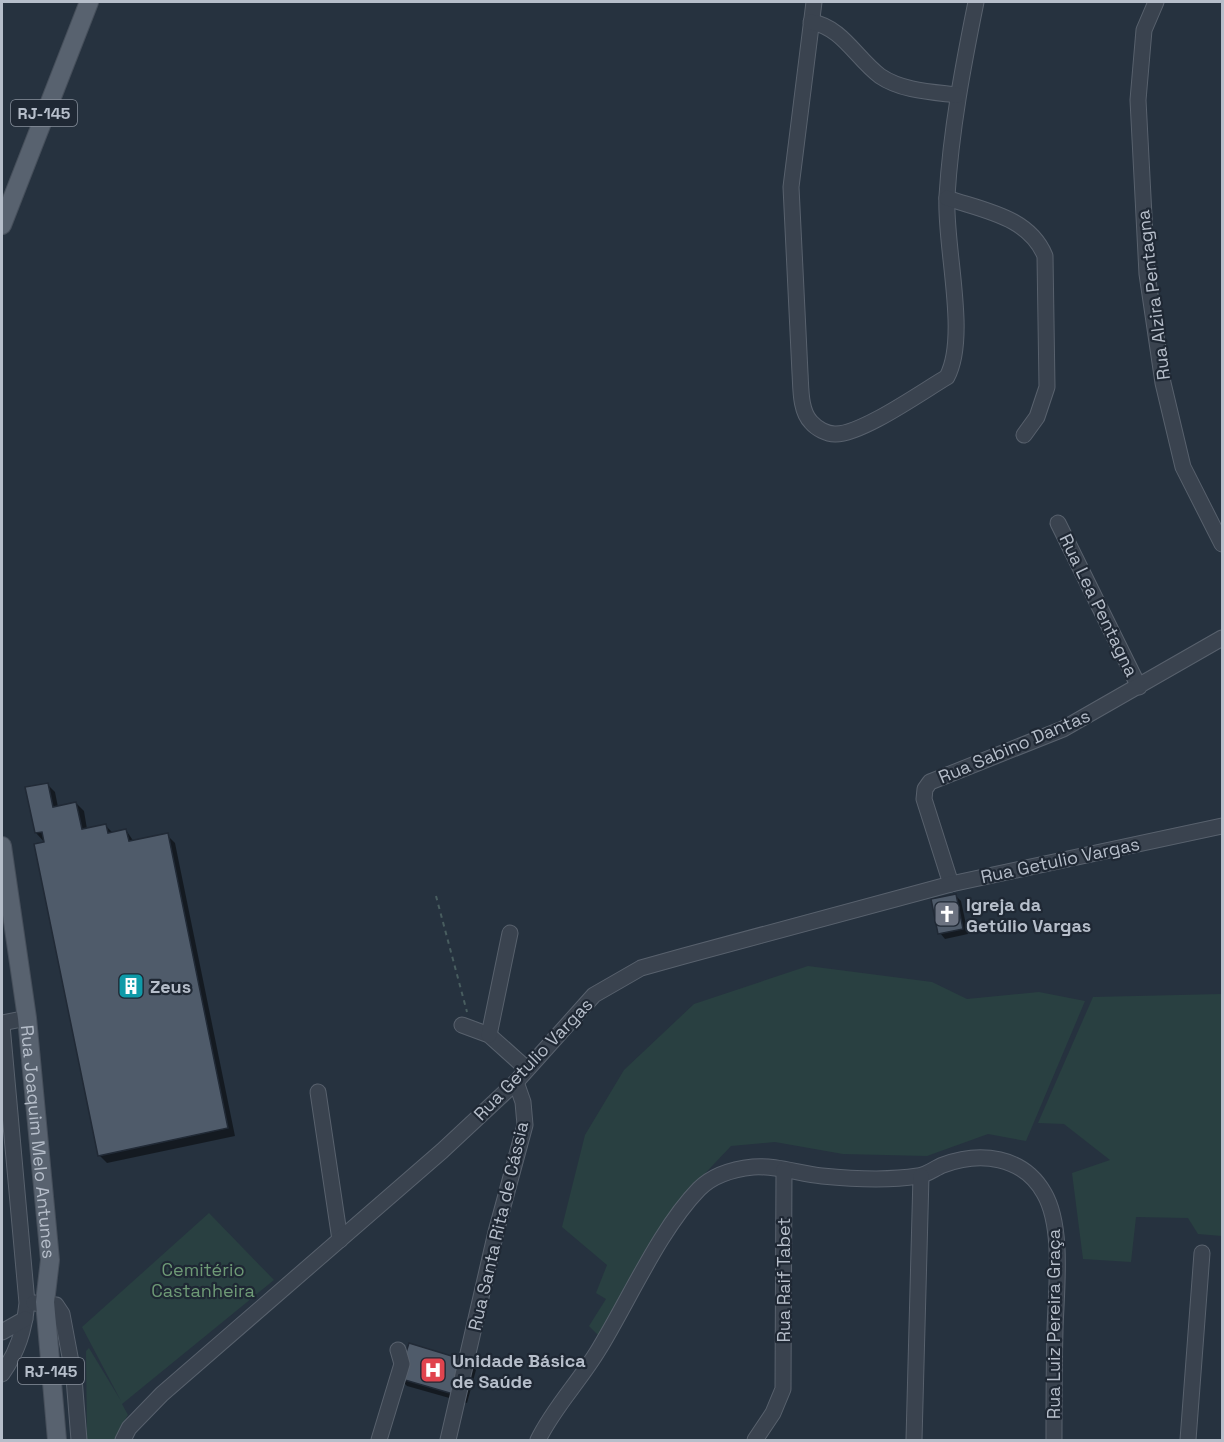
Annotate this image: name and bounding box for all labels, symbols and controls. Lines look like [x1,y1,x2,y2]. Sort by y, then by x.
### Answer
road number: RJ-145 [11,100,77,126]
street label: Rua Alzira Pentagna [1131,209,1175,381]
street label: Rua Lea Pentagna [1054,530,1144,680]
street label: Rua Sabino Dantas [935,704,1093,788]
street label: Rua Getulio Vargas [978,832,1142,888]
place label: Igreja da Getúlio Vargas [966,893,1091,937]
church icon: Igreja da Getúlio Vargas [932,899,962,929]
building icon: Zeus [116,971,146,1001]
place label: Zeus [150,975,191,998]
street label: Rua Getulio Vargas [469,993,597,1125]
street label: Rua Joaquim Melo Antunes [16,1024,61,1260]
street label: Rua Santa Rita de Cássia [463,1119,533,1333]
street label: Rua Raif Tabet [772,1217,795,1343]
street label: Rua Luiz Pereira Graça [1042,1229,1065,1419]
park label: Cemitério Castanheira [151,1258,255,1302]
place label: Unidade Básica de Saúde [452,1349,586,1393]
hospital icon: Unidade Básica de Saúde [418,1355,448,1385]
road number: RJ-145 [18,1358,84,1384]

